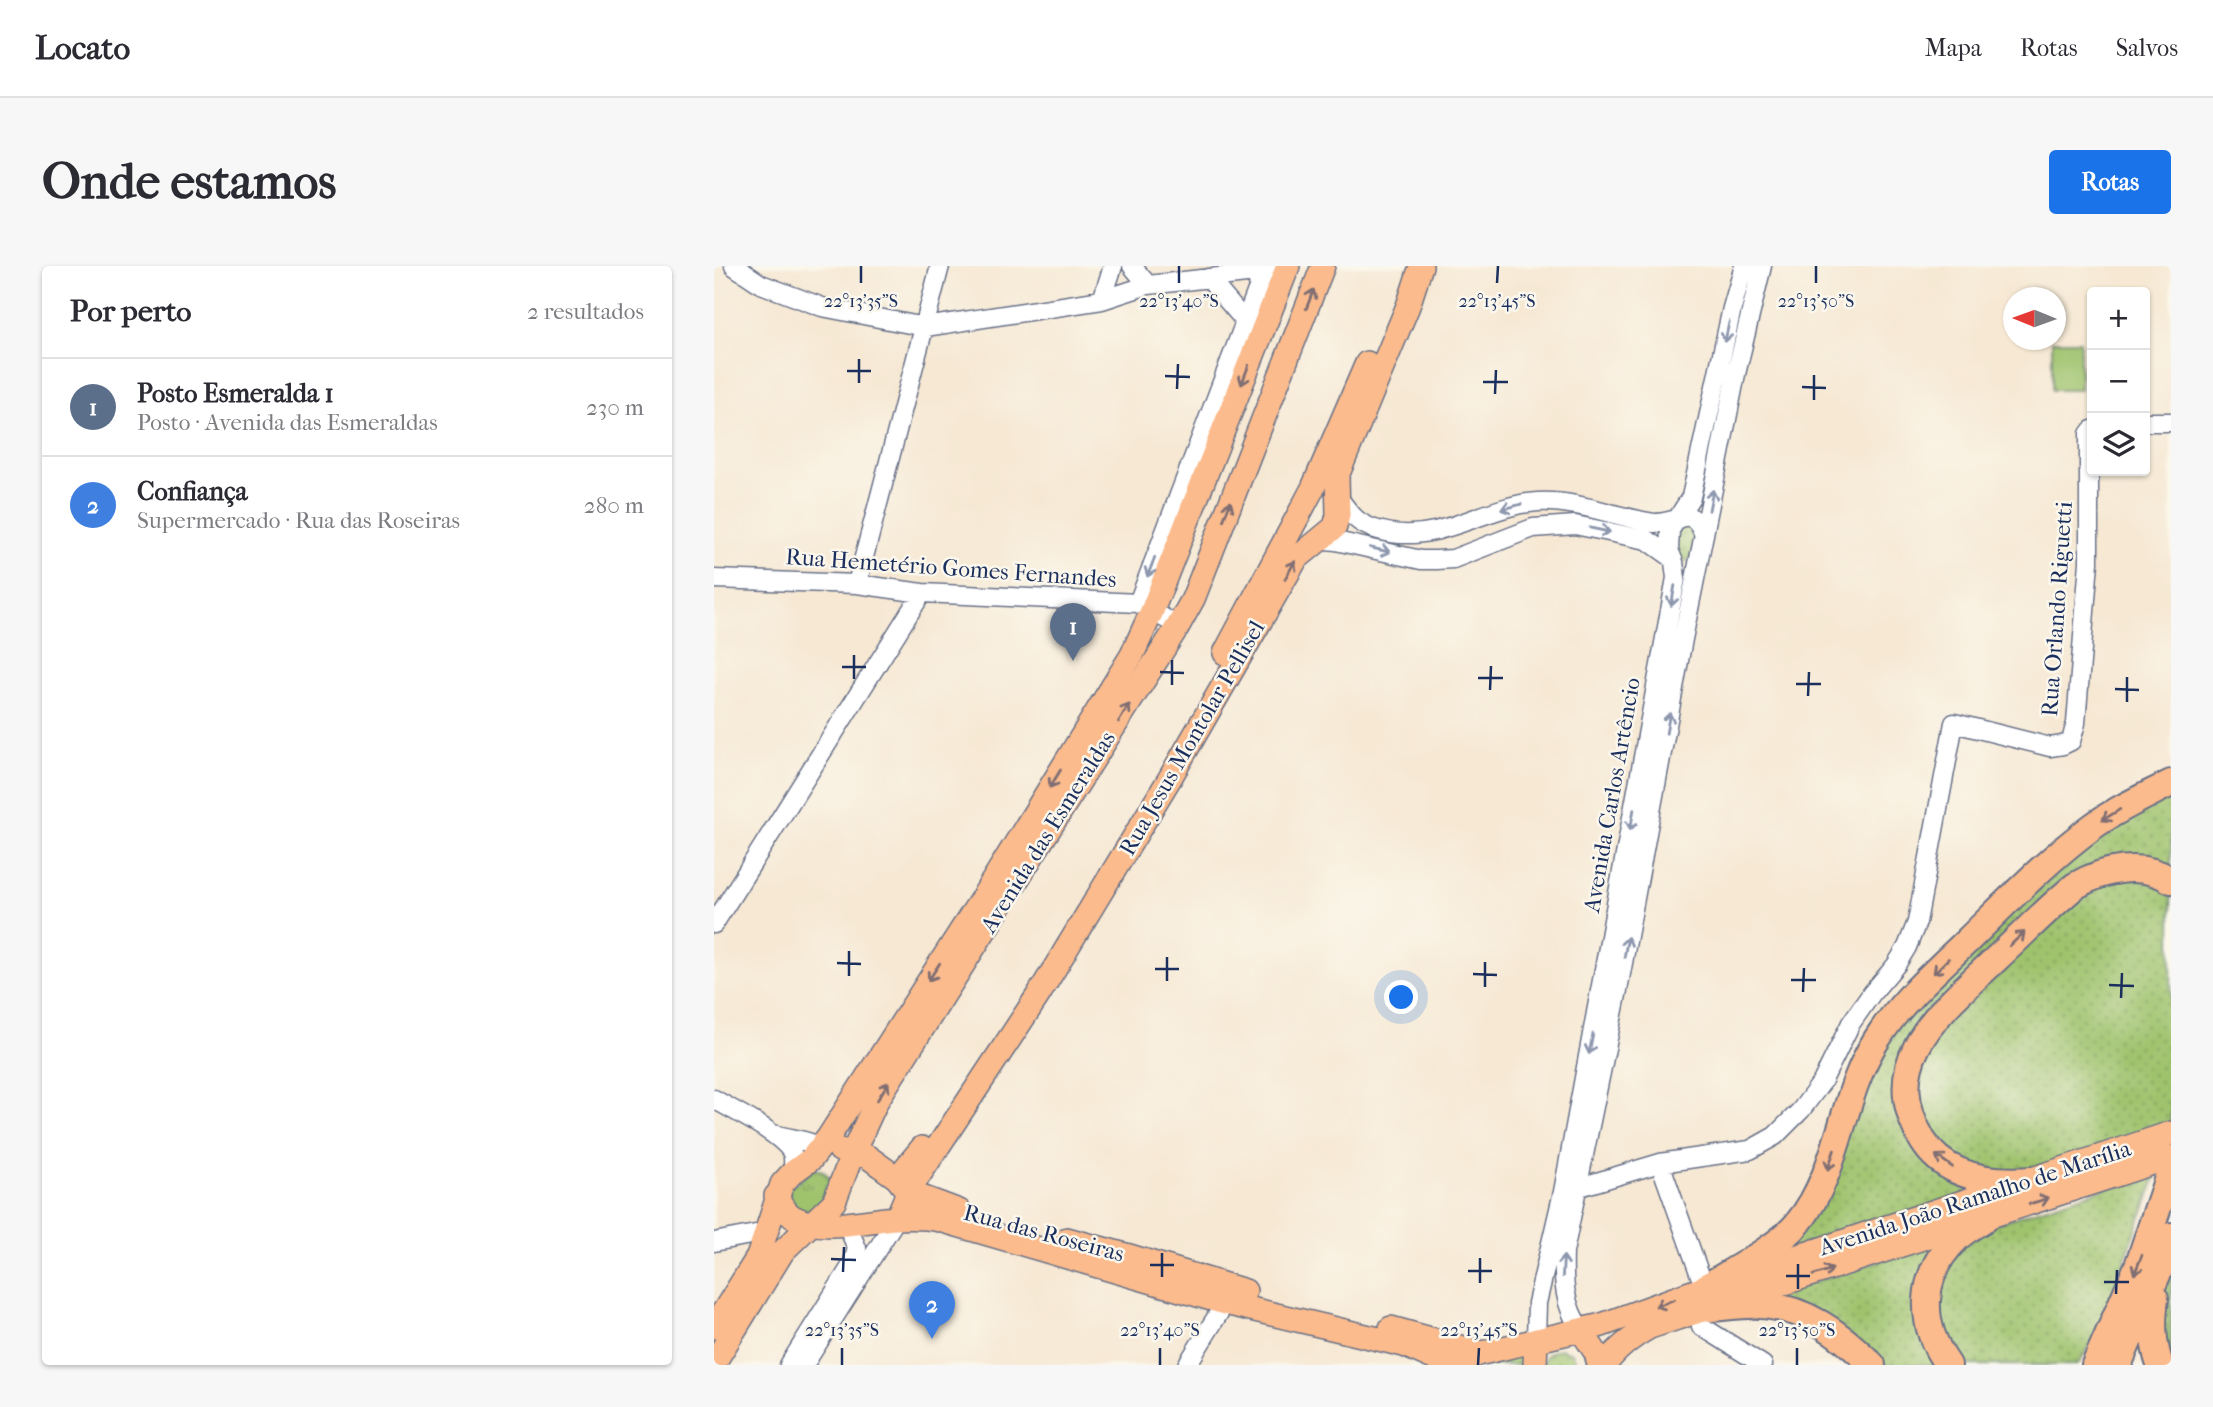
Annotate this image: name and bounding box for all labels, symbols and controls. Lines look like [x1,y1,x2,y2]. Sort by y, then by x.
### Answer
text: Locato [35,29,130,68]
text: Mapa [1925,34,1982,62]
text: Rotas [2020,34,2078,62]
text: Salvos [2116,34,2178,62]
button: Rotas [2049,150,2171,214]
text: Onde estamos [42,153,336,211]
north arrow [2003,287,2066,350]
map controls [2087,287,2150,476]
button: + [2087,287,2150,350]
one-way arrow [1304,289,1317,311]
text: 22°13'35"S [824,291,898,312]
text: 22°13'40"S [1139,291,1219,312]
text: 22°13'45"S [1459,291,1535,312]
text: 22°13'50"S [1778,291,1854,312]
text: Por perto [70,294,192,329]
text: 2 resultados [527,298,644,325]
one-way arrow [1719,320,1733,343]
button: − [2087,350,2150,413]
one-way arrow [1237,364,1250,385]
text: Posto Esmeralda 1 [137,378,334,409]
text: 1 [89,394,97,421]
text: 230 m [586,394,644,421]
text: Posto · Avenida das Esmeraldas [137,409,438,436]
button: layers [2087,413,2150,476]
text: Confiança [137,476,248,507]
one-way arrow [1705,489,1719,512]
text: 2 [87,492,99,519]
text: 280 m [584,492,644,519]
street label: Rua Orlando Riguetti [2036,500,2078,718]
one-way arrow [1222,501,1235,523]
one-way arrow [1500,502,1522,515]
text: Supermercado · Rua das Roseiras [137,507,460,534]
one-way arrow [1588,524,1611,538]
street label: Rua Hemetério Gomes Fernandes [785,543,1117,593]
one-way arrow [1368,544,1391,557]
one-way arrow [1144,556,1157,578]
one-way arrow [1283,560,1297,580]
one-way arrow [1666,584,1679,607]
pin: 1 [1050,603,1096,661]
street label: Rua Jesus Montolar Pellisel [1114,615,1271,860]
street label: Avenida Carlos Artêncio [1578,675,1646,916]
one-way arrow [1116,704,1131,723]
one-way arrow [1661,713,1675,735]
street label: Avenida das Esmeraldas [974,726,1121,939]
one-way arrow [1048,769,1062,789]
one-way arrow [1625,808,1638,831]
one-way arrow [2101,808,2121,822]
one-way arrow [2008,931,2026,947]
one-way arrow [1620,936,1633,959]
one-way arrow [1933,957,1950,974]
one-way arrow [927,962,942,981]
your location [1384,980,1418,1014]
one-way arrow [1583,1032,1597,1055]
one-way arrow [876,1082,891,1101]
street label: Avenida João Ramalho de Marília [1815,1135,2135,1262]
one-way arrow [1823,1148,1836,1170]
one-way arrow [1935,1154,1954,1169]
one-way arrow [2027,1194,2049,1206]
street label: Rua das Roseiras [961,1199,1127,1267]
one-way arrow [2131,1254,2144,1275]
one-way arrow [1557,1255,1570,1278]
one-way arrow [1811,1264,1833,1277]
pin: 2 [909,1281,955,1339]
one-way arrow [1655,1297,1676,1310]
text: 22°13'35"S [805,1320,879,1341]
text: 22°13'40"S [1120,1320,1200,1341]
text: 22°13'45"S [1441,1320,1517,1341]
text: 22°13'50"S [1759,1320,1835,1341]

